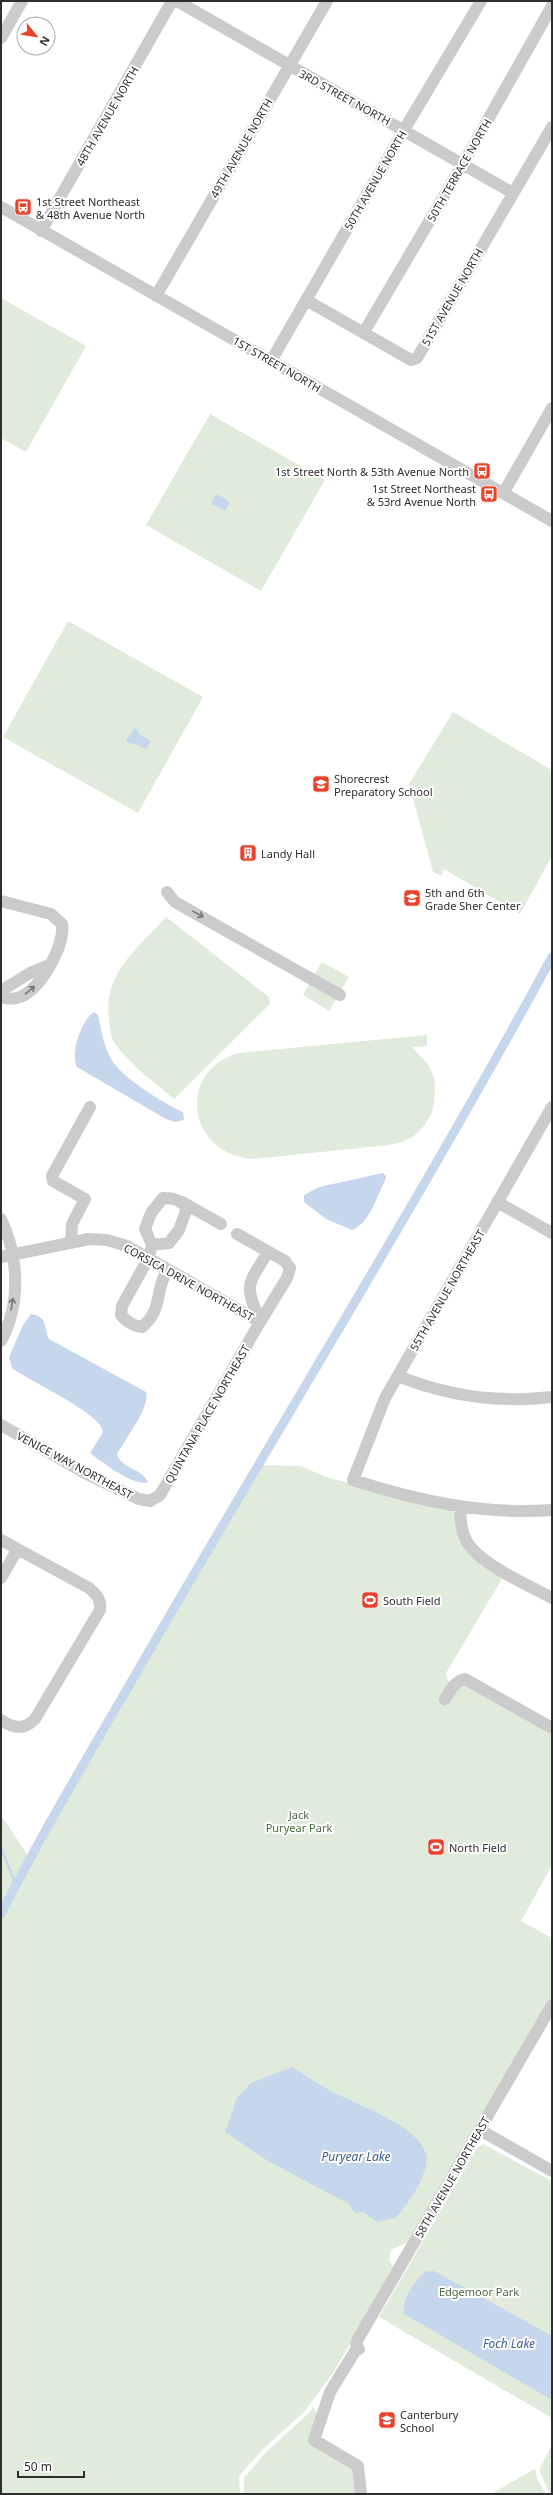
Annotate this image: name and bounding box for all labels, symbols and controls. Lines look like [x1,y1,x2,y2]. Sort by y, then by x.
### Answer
north arrow [16,16,56,56]
text: N [36,34,54,49]
street label: 48TH AVENUE NORTH [72,64,142,168]
street label: 3RD STREET NORTH [297,66,393,128]
street label: 49TH AVENUE NORTH [206,96,276,200]
street label: 50TH TERRACE NORTH [423,116,495,224]
street label: 50TH AVENUE NORTH [340,128,410,232]
place label: 1st Street Northeast & 48th Avenue North [36,194,145,222]
bus stop icon: 1st Street Northeast & 48th Avenue North [13,197,33,217]
street label: 51ST AVENUE NORTH [418,245,486,349]
street label: 1ST STREET NORTH [230,333,324,395]
bus stop icon: 1st Street North & 53th Avenue North [472,461,492,481]
place label: 1st Street North & 53th Avenue North [275,464,469,479]
place label: 1st Street Northeast & 53rd Avenue North [367,481,476,509]
bus stop icon: 1st Street Northeast & 53rd Avenue North [479,484,499,504]
place label: Shorecrest Preparatory School [334,771,433,799]
school or university icon: Shorecrest Preparatory School [311,774,331,794]
building icon: Landy Hall [238,843,258,863]
place label: Landy Hall [261,846,315,861]
place label: 5th and 6th Grade Sher Center [425,885,521,913]
school or university icon: 5th and 6th Grade Sher Center [402,888,422,908]
one-way arrow [192,911,204,919]
one-way arrow [25,985,35,994]
street label: 55TH AVENUE NORTHEAST [406,1227,488,1353]
street label: CORSICA DRIVE NORTHEAST [121,1240,257,1324]
one-way arrow [9,1298,17,1311]
street label: QUINTANA PLACE NORTHEAST [161,1342,253,1486]
street label: VENICE WAY NORTHEAST [14,1428,136,1502]
sports icon: South Field [360,1590,380,1610]
place label: South Field [383,1593,440,1608]
park label: Jack Puryear Park [266,1807,332,1835]
sports icon: North Field [426,1837,446,1857]
place label: North Field [449,1840,507,1855]
street label: 58TH AVENUE NORTHEAST [411,2114,493,2240]
water label: Puryear Lake [321,2148,391,2165]
park label: Edgemoor Park [439,2284,519,2299]
water label: Foch Lake [483,2335,535,2352]
place label: Canterbury School [400,2407,459,2435]
school or university icon: Canterbury School [377,2410,397,2430]
scale bar [18,2453,84,2479]
text: 50 m [24,2458,52,2475]

